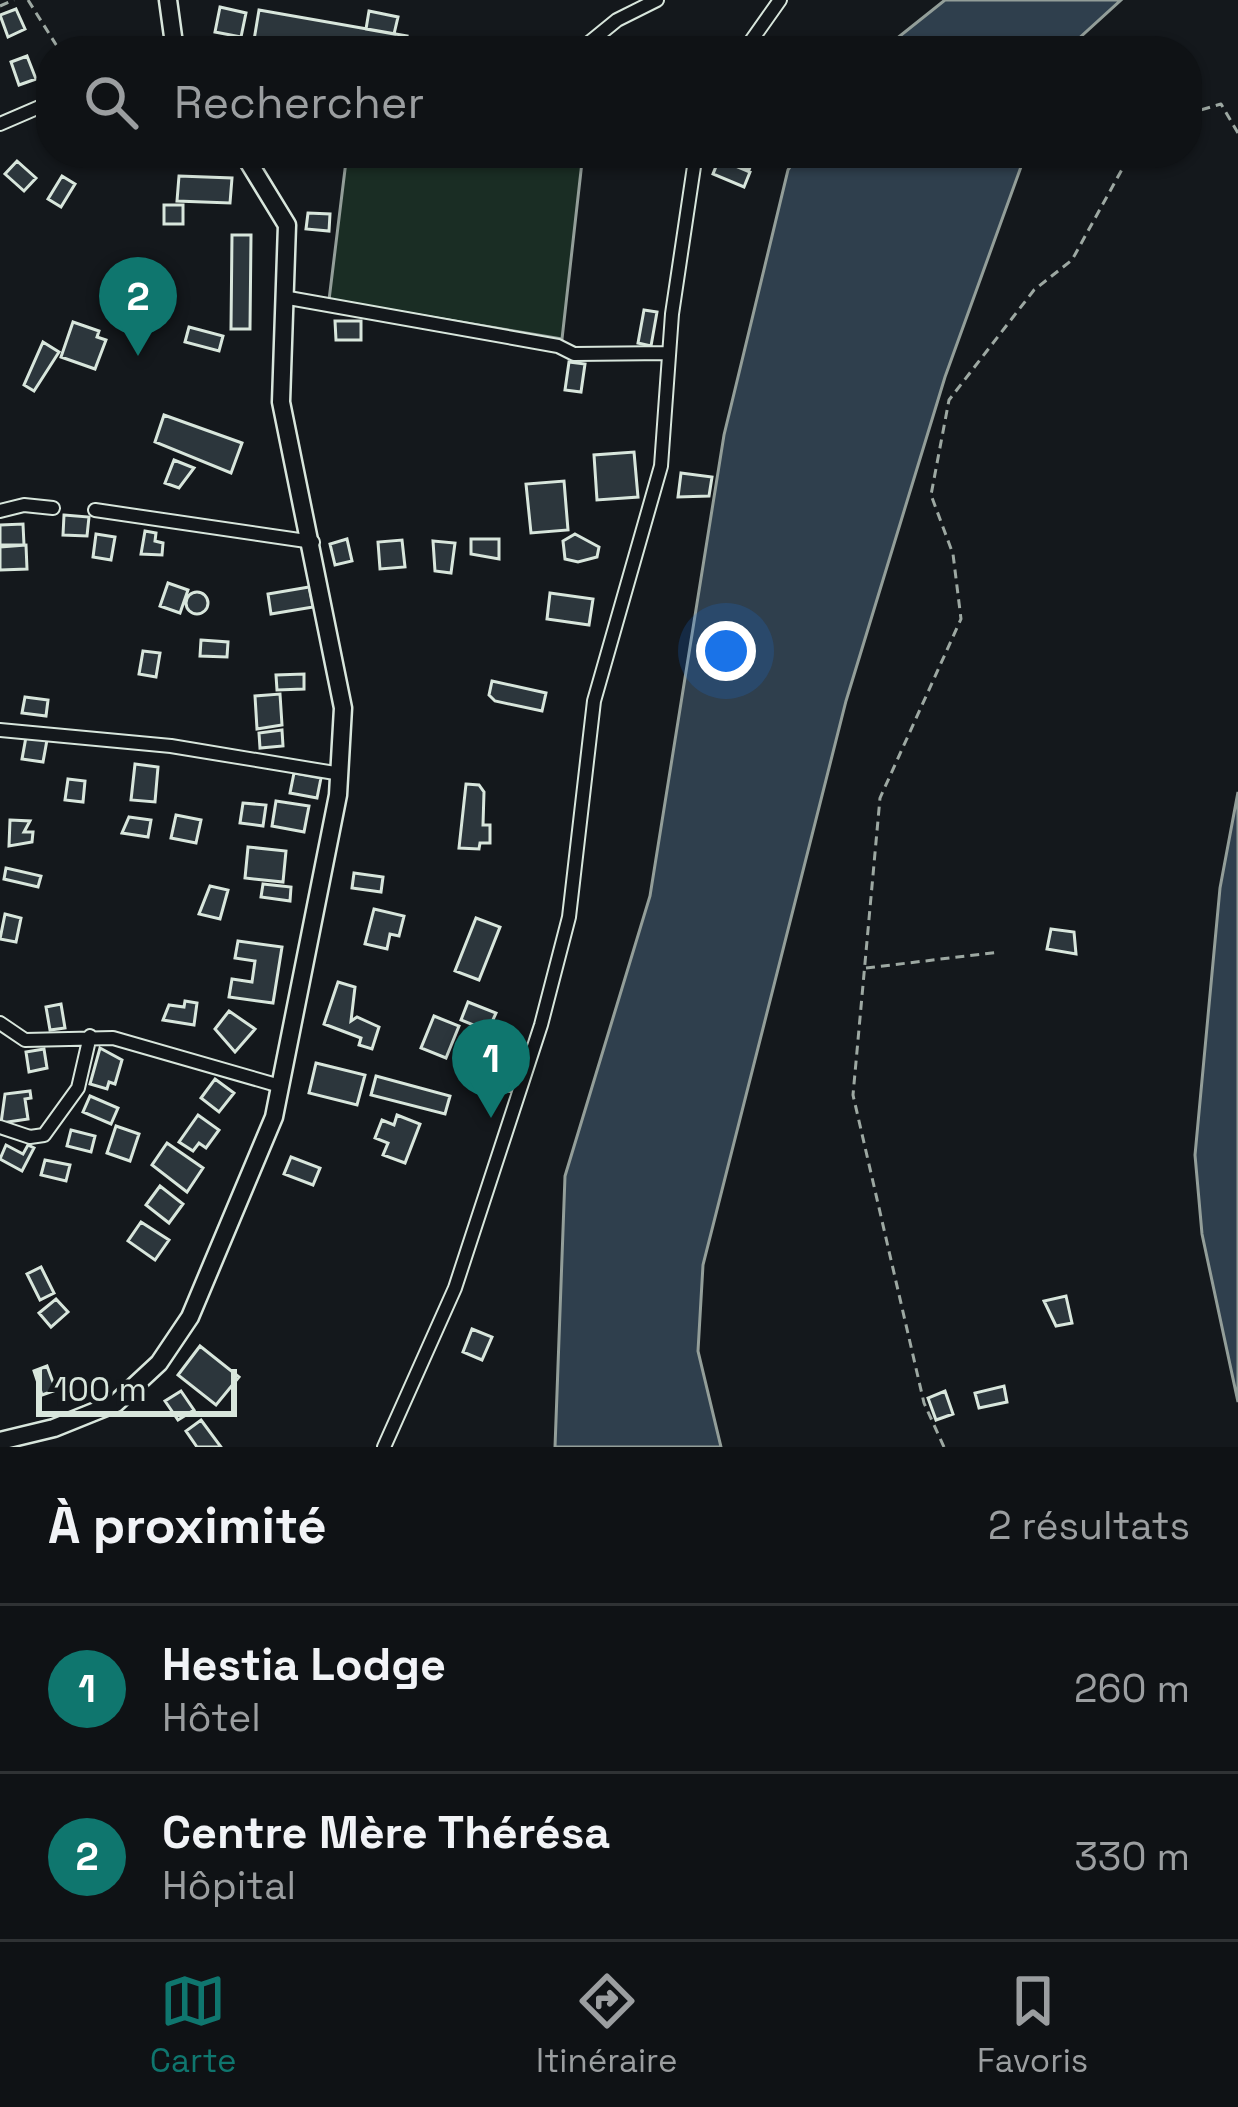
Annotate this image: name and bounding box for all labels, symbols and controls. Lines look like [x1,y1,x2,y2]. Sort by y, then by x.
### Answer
search box [36,36,1202,168]
icon: search [78,69,144,135]
text: Rechercher [174,74,424,131]
pin: 2 [99,257,177,356]
your location [696,621,756,681]
pin: 1 [452,1019,530,1118]
scale bar [36,1363,237,1416]
text: 100 m [54,1369,147,1411]
text: À proximité [48,1493,327,1558]
text: 2 résultats [988,1501,1190,1550]
text: Hestia Lodge [162,1636,446,1693]
text: 1 [78,1664,96,1713]
text: 260 m [1074,1664,1190,1713]
text: Hôtel [162,1693,261,1742]
text: Centre Mère Thérésa [162,1804,610,1861]
text: 2 [75,1832,99,1881]
text: 330 m [1074,1832,1190,1881]
text: Hôpital [162,1861,296,1910]
tab: Carte [150,1968,237,2082]
tab: Itinéraire [536,1968,678,2082]
tab: Favoris [977,1968,1088,2082]

